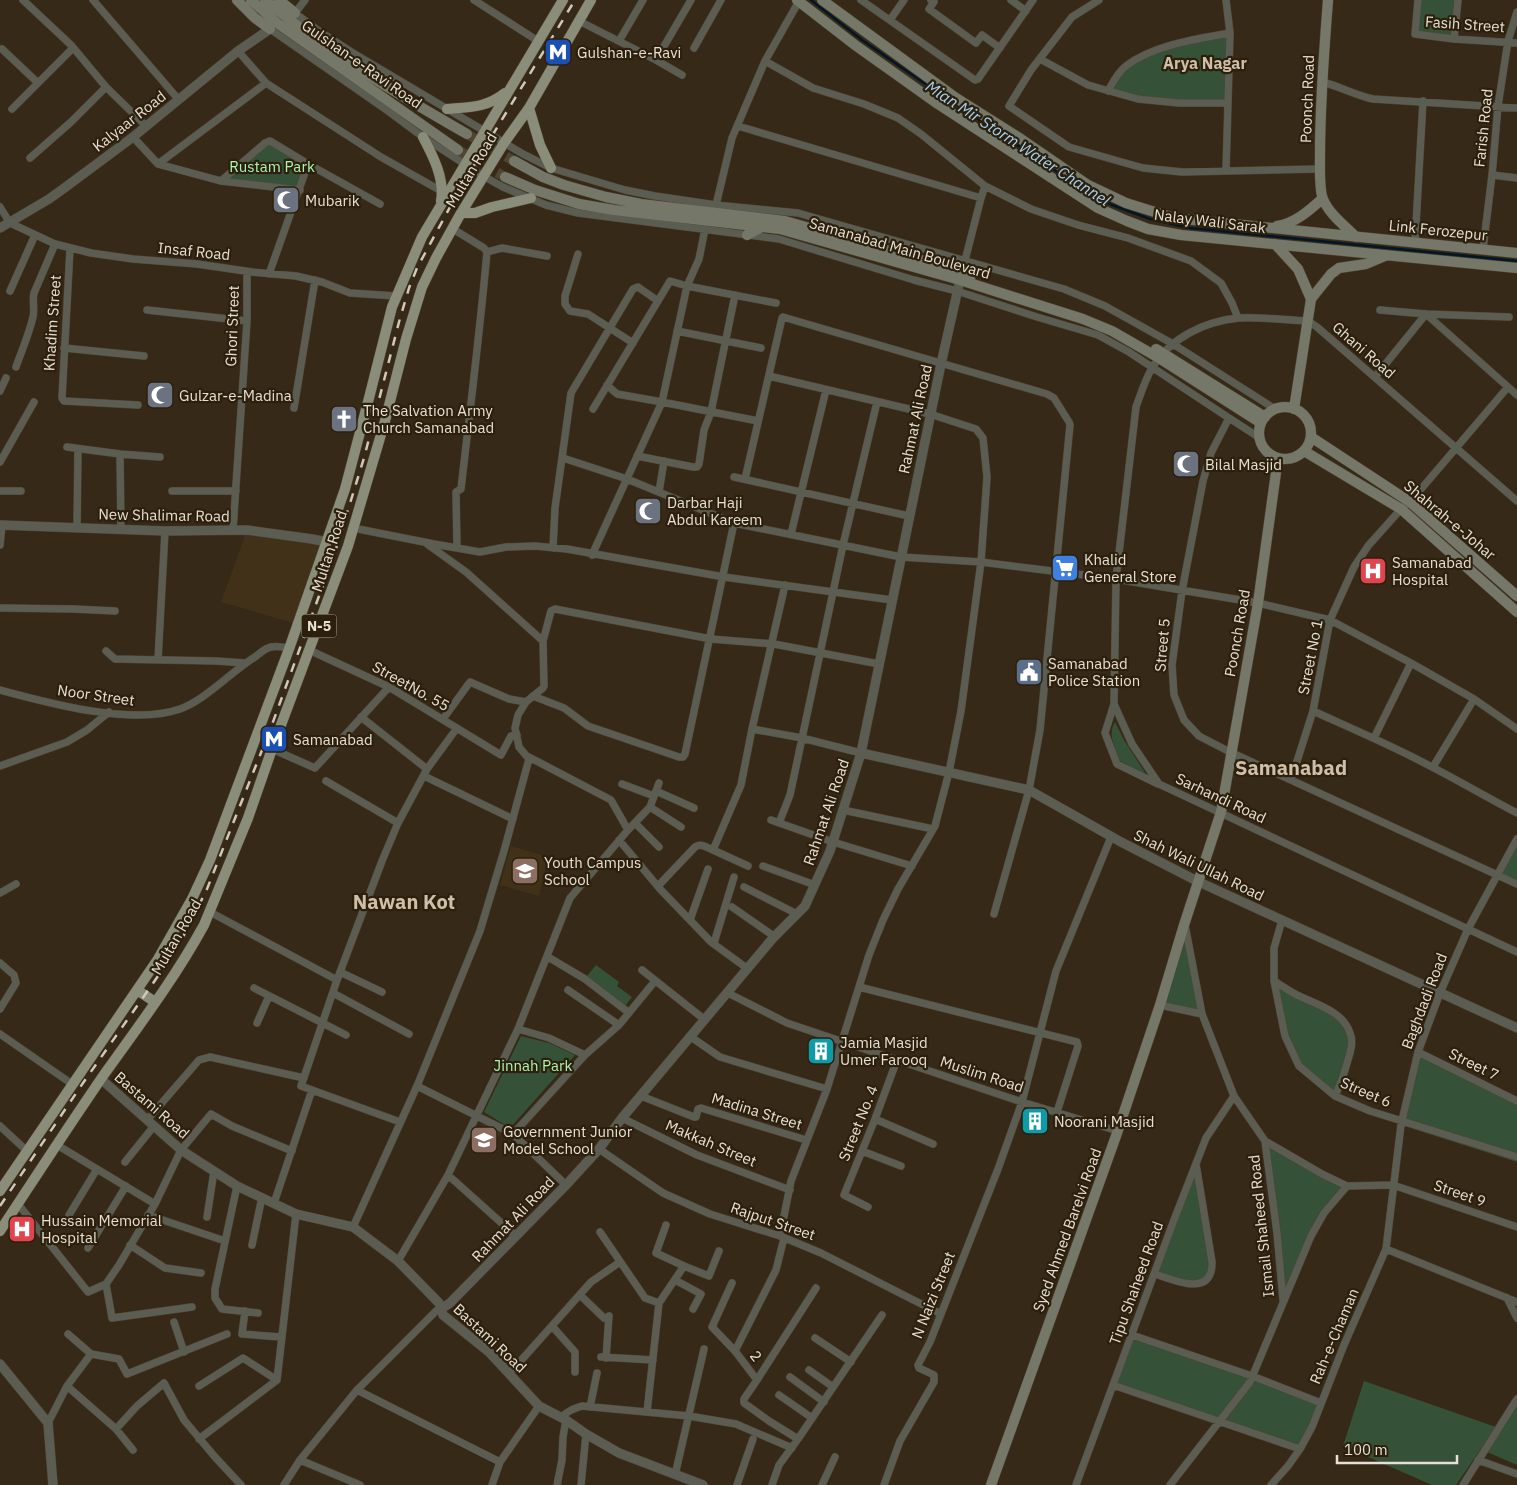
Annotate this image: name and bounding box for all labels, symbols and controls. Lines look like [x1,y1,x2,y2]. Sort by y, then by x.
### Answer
street label: Fasih Street [1424,12,1506,36]
street label: Gulshan-e-Ravi Road [298,15,426,113]
metro station icon: Gulshan-e-Ravi [543,37,573,67]
place label: Gulshan-e-Ravi [577,43,681,62]
district label: Arya Nagar [1163,53,1247,73]
street label: Poonch Road [1296,55,1318,143]
water label: Mian Mir Storm Water Channel [922,76,1115,211]
street label: Kalyaar Road [88,86,170,156]
street label: Farish Road [1469,88,1497,168]
street label: Multan Road [441,129,501,211]
park label: Rustam Park [229,157,315,176]
mosque icon: Mubarik [271,185,301,215]
place label: Mubarik [305,191,360,210]
street label: Nalay Wali Sarak [1153,205,1267,237]
street label: Samanabad Main Boulevard [807,213,993,283]
street label: Link Ferozepur [1388,215,1489,245]
street label: Insaf Road [157,238,231,264]
street label: Khadim Street [39,274,65,372]
street label: Ghori Street [221,285,243,367]
street label: Ghani Road [1329,317,1399,383]
street label: Rahmat Ali Road [894,363,936,475]
mosque icon: Gulzar-e-Madina [145,380,175,410]
place label: Gulzar-e-Madina [179,386,292,405]
place label: The Salvation Army Church Samanabad [363,401,494,437]
church icon: The Salvation Army Church Samanabad [329,404,359,434]
mosque icon: Bilal Masjid [1171,449,1201,479]
place label: Bilal Masjid [1205,455,1282,474]
street label: Shahrah-e-Johar [1400,476,1500,564]
place label: Darbar Haji Abdul Kareem [667,493,762,529]
mosque icon: Darbar Haji Abdul Kareem [633,496,663,526]
street label: New Shalimar Road [98,504,230,526]
street label: Multan Road [307,508,351,594]
place label: Khalid General Store [1084,550,1176,586]
supermarket icon: Khalid General Store [1050,553,1080,583]
place label: Samanabad Hospital [1392,553,1472,589]
hospital icon: Samanabad Hospital [1358,556,1388,586]
street label: Poonch Road [1220,588,1254,678]
road number: N-5 [302,614,336,638]
street label: Street 5 [1150,617,1174,673]
street label: Street No 1 [1293,618,1327,696]
place label: Samanabad Police Station [1048,654,1140,690]
street label: StreetNo. 55 [369,657,453,715]
public building icon: Samanabad Police Station [1014,657,1044,687]
street label: Noor Street [56,680,136,710]
metro station icon: Samanabad [259,724,289,754]
place label: Samanabad [293,730,373,749]
district label: Samanabad [1235,754,1347,781]
street label: Rahmat Ali Road [799,756,853,868]
street label: Sarhandi Road [1173,769,1269,827]
street label: Shah Wali Ullah Road [1131,825,1267,905]
place label: Youth Campus School [544,853,641,889]
school or university icon: Youth Campus School [510,856,540,886]
district label: Nawan Kot [353,888,455,915]
street label: Multan Road [147,896,205,978]
street label: Baghdadi Road [1397,950,1451,1052]
place label: Jamia Masjid Umer Farooq [840,1033,928,1069]
building icon: Jamia Masjid Umer Farooq [806,1036,836,1066]
street label: Street 7 [1446,1044,1502,1084]
street label: Muslim Road [938,1052,1026,1096]
park label: Jinnah Park [494,1056,573,1075]
street label: Bastami Road [111,1067,193,1143]
street label: Street 6 [1338,1073,1394,1111]
street label: Street No. 4 [834,1082,882,1164]
street label: Madina Street [709,1088,805,1134]
building icon: Noorani Masjid [1020,1106,1050,1136]
place label: Noorani Masjid [1054,1112,1154,1131]
street label: Makkah Street [663,1115,759,1171]
place label: Government Junior Model School [503,1122,633,1158]
school or university icon: Government Junior Model School [469,1125,499,1155]
street label: Syed Ahmed Barelvi Road [1029,1146,1105,1314]
street label: Ismail Shaheed Road [1244,1154,1278,1298]
street label: Rahmat Ali Road [467,1172,559,1266]
street label: Street 9 [1432,1175,1488,1211]
street label: Rajput Street [728,1198,818,1244]
place label: Hussain Memorial Hospital [41,1211,162,1247]
hospital icon: Hussain Memorial Hospital [7,1214,37,1244]
street label: Tipu Shaheed Road [1105,1219,1167,1347]
street label: N Naizi Street [907,1249,959,1341]
street label: Rah-e-Chaman [1305,1285,1363,1387]
street label: Bastami Road [449,1299,531,1377]
street label: 2 [746,1347,766,1365]
scale bar [1337,1432,1457,1464]
text: 100 m [1344,1440,1388,1459]

